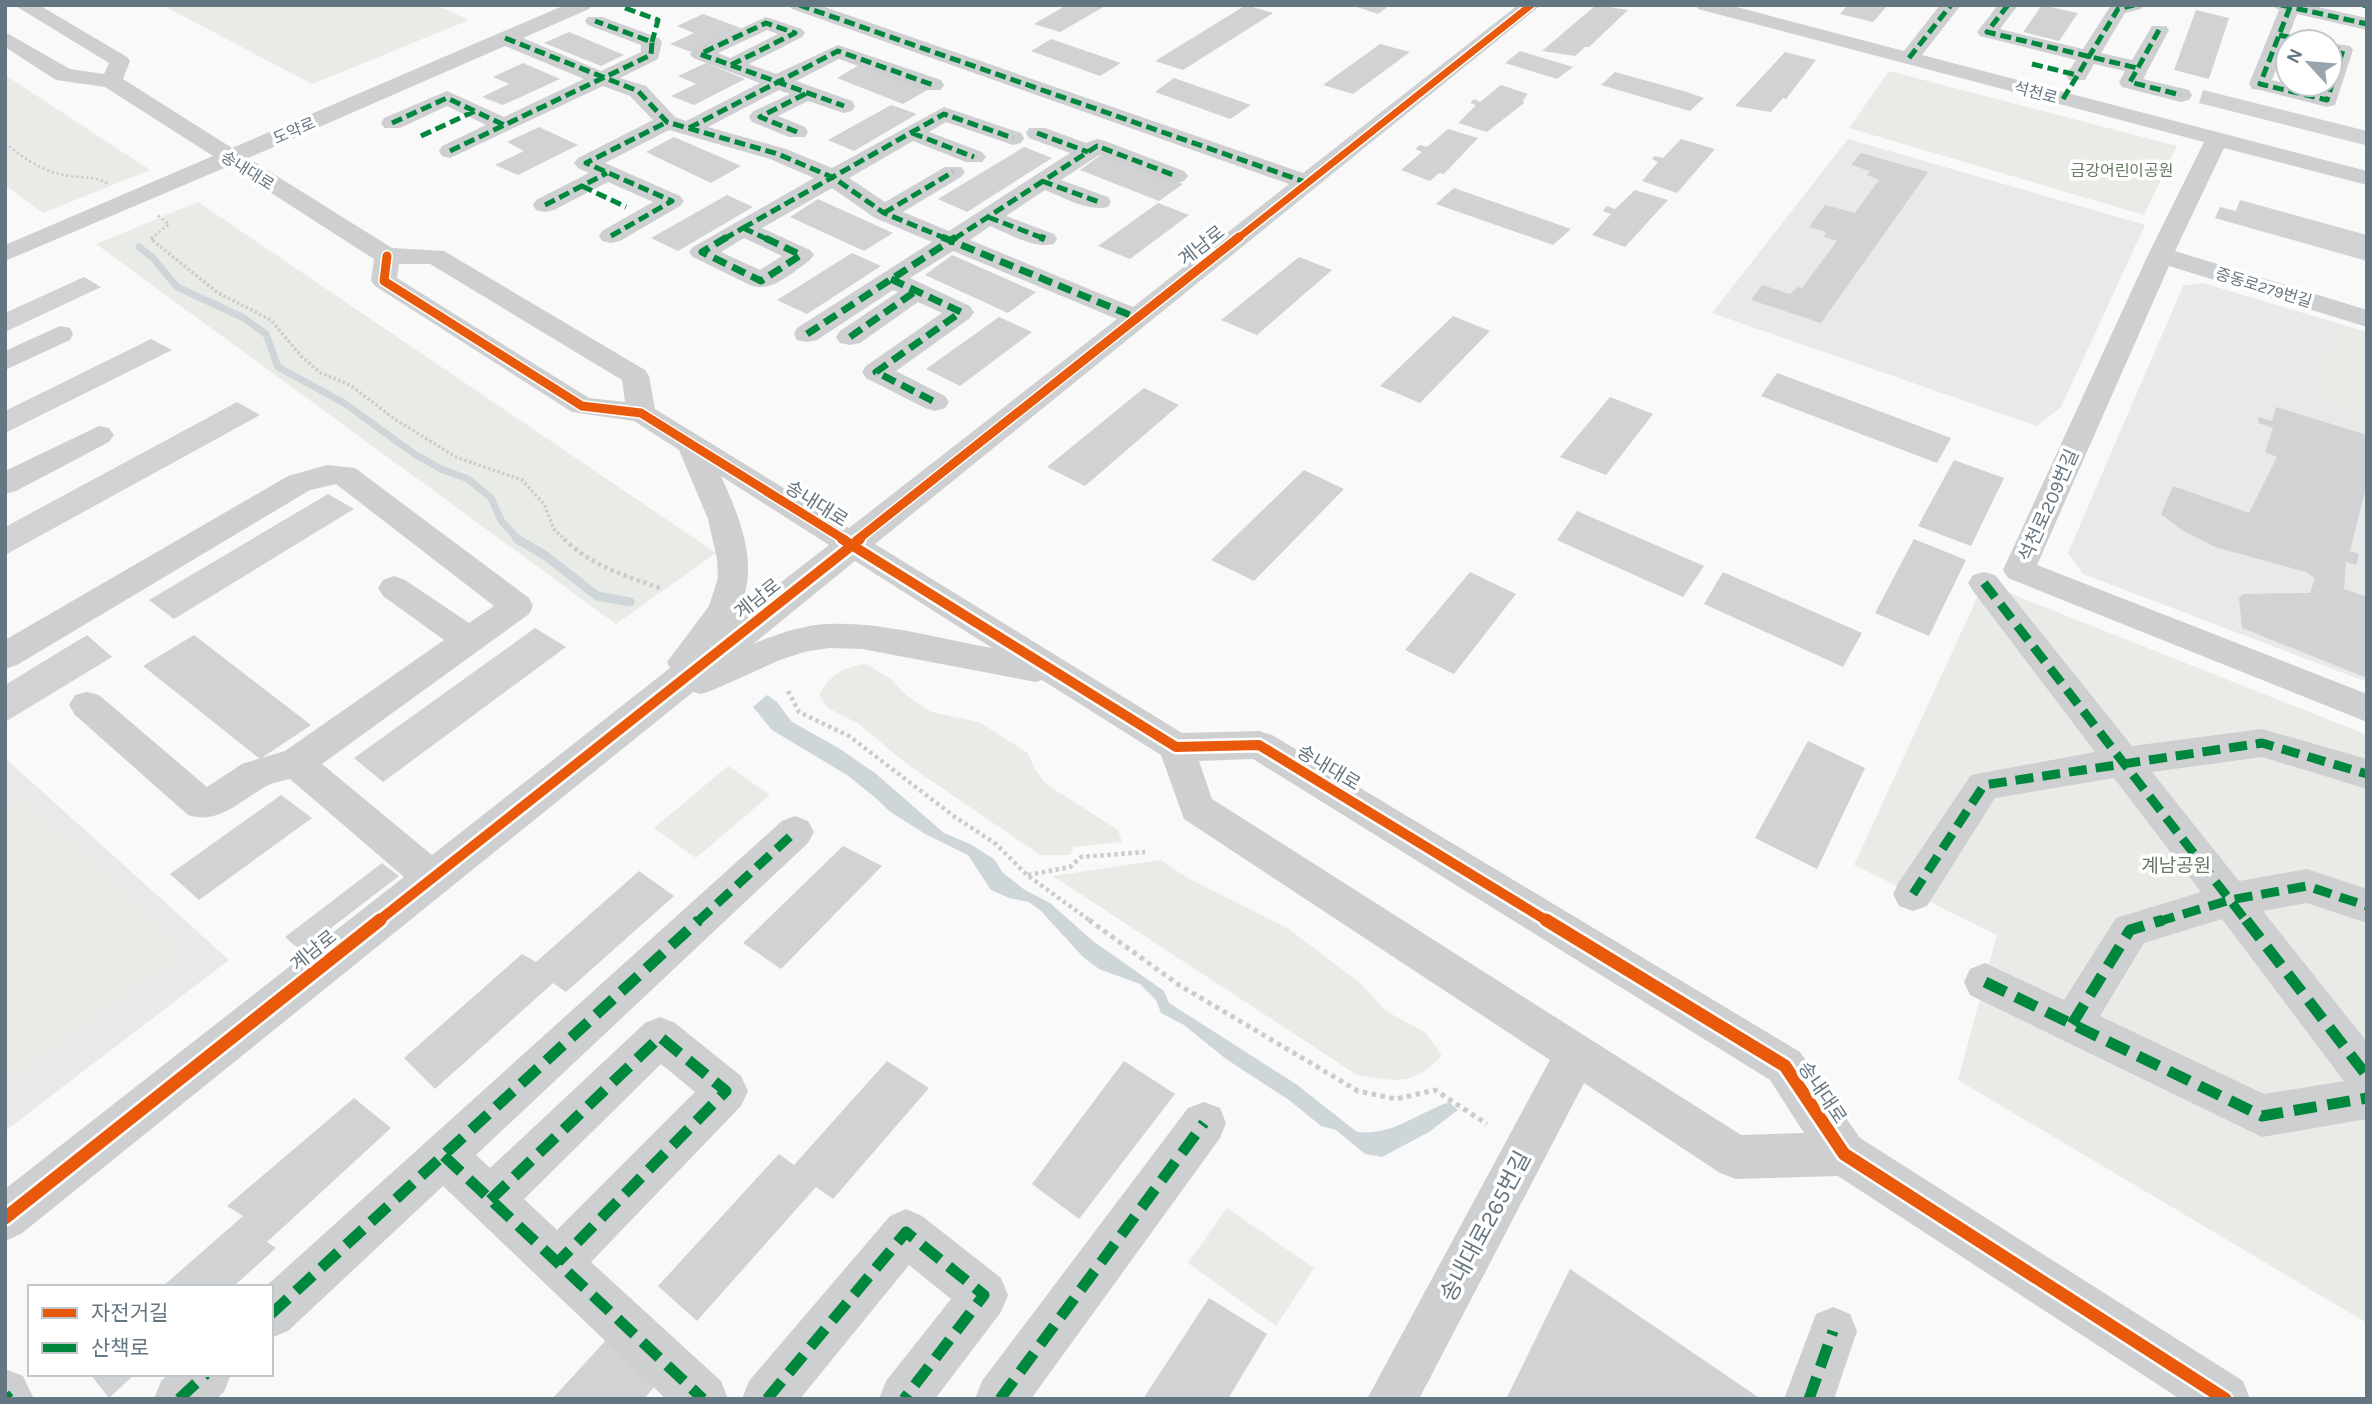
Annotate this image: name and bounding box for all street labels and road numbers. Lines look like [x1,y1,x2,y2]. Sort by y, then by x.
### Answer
street label: 석천로 [2012,78,2060,107]
street label: 도약로 [270,113,318,148]
street label: 송내대로 [218,147,278,194]
street label: 계남로 [1174,221,1229,271]
street label: 중동로279번길 [2213,264,2314,311]
street label: 석천로209번길 [2014,446,2084,565]
street label: 송내대로 [781,476,852,532]
street label: 계남로 [730,574,785,624]
street label: 송내대로 [1293,740,1364,795]
street label: 계남로 [286,926,341,976]
street label: 송내대로 [1794,1057,1851,1128]
street label: 송내대로265번길 [1434,1146,1536,1306]

